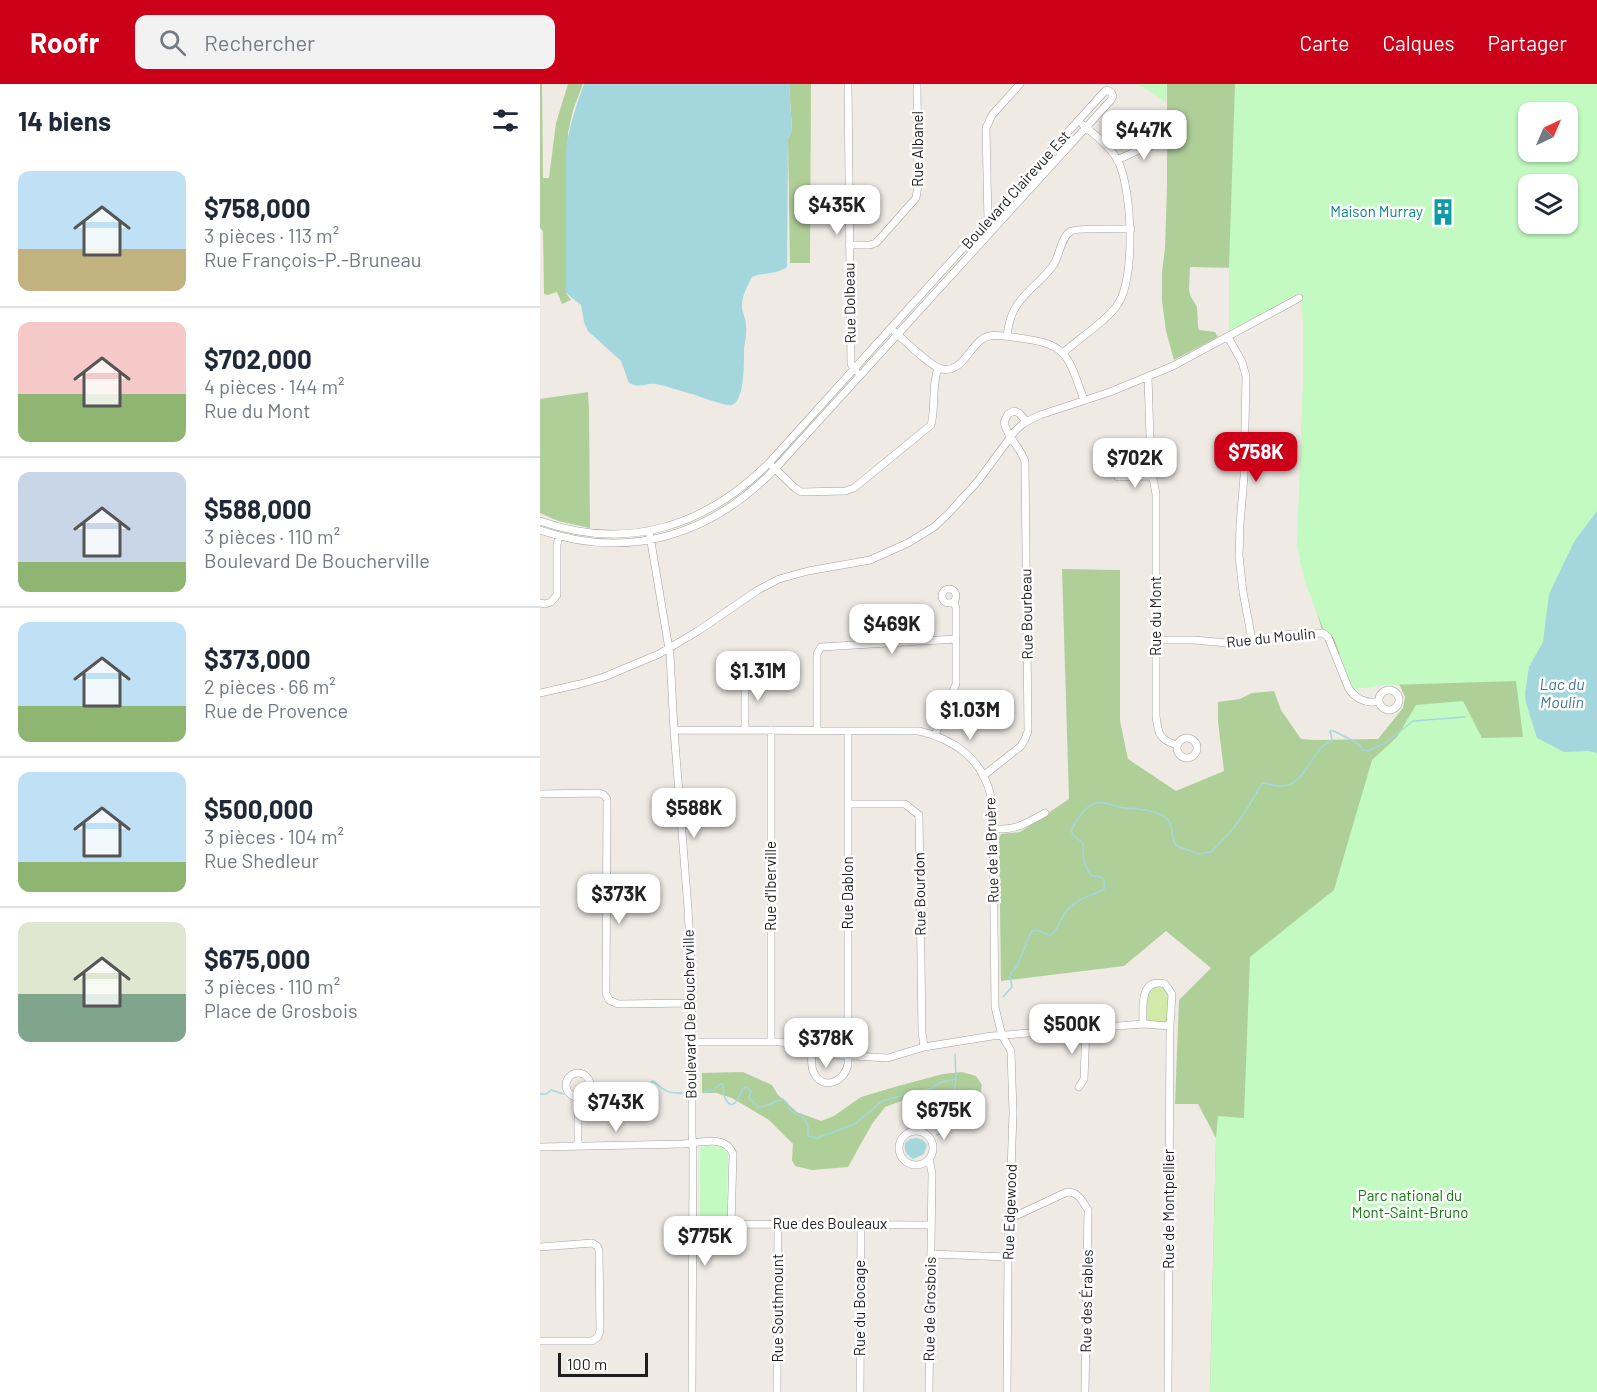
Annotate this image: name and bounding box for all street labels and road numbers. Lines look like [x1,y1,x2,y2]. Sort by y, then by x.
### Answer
street label: Rue Albanel [908,111,926,187]
street label: Boulevard Clairevue Est [957,126,1073,252]
street label: Rue Dolbeau [839,262,859,344]
street label: Rue Bourbeau [1016,568,1036,660]
street label: Rue du Mont [1146,576,1164,656]
street label: Rue du Moulin [1225,623,1316,651]
street label: Rue de la Bruère [980,797,1002,903]
street label: Rue d'Iberville [761,841,779,931]
street label: Rue Bourdon [909,852,929,936]
street label: Rue Dablon [838,857,856,929]
street label: Boulevard De Boucherville [679,929,699,1099]
street label: Rue de Montpellier [1159,1148,1177,1269]
street label: Rue Edgewood [998,1163,1020,1260]
street label: Rue des Bouleaux [773,1214,887,1232]
street label: Rue des Érables [1076,1249,1096,1353]
street label: Rue Southmount [768,1254,786,1362]
street label: Rue de Grosbois [919,1256,939,1361]
street label: Rue du Bocage [850,1260,868,1356]

